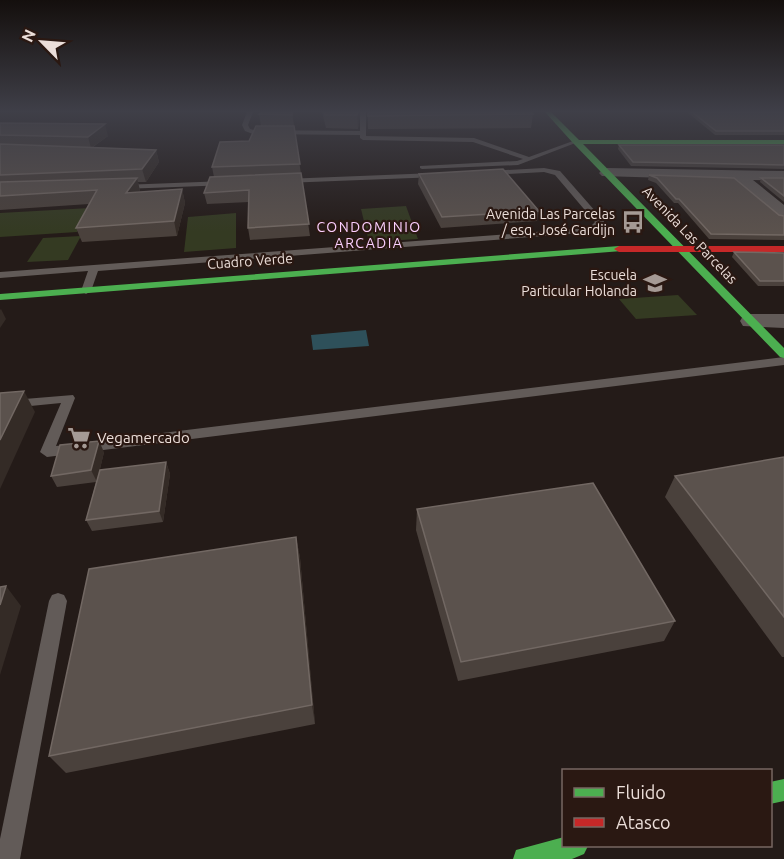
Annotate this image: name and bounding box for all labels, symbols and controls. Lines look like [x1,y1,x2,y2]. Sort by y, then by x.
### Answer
north arrow [12,12,72,72]
text: N [18,26,39,45]
street label: Avenida Las Parcelas [639,183,741,287]
place label: Avenida Las Parcelas / esq. José Cardijn [486,206,615,238]
bus stop icon: Avenida Las Parcelas / esq. José Cardijn [620,209,646,235]
district label: CONDOMINIO ARCADIA [316,219,422,251]
street label: Cuadro Verde [207,250,293,272]
place label: Escuela Particular Holanda [521,267,637,299]
school or university icon: Escuela Particular Holanda [642,270,668,296]
supermarket icon: Vegamercado [66,425,92,451]
place label: Vegamercado [97,429,190,446]
legend [562,769,772,847]
text: Fluido [616,782,666,802]
text: Atasco [616,812,671,832]

